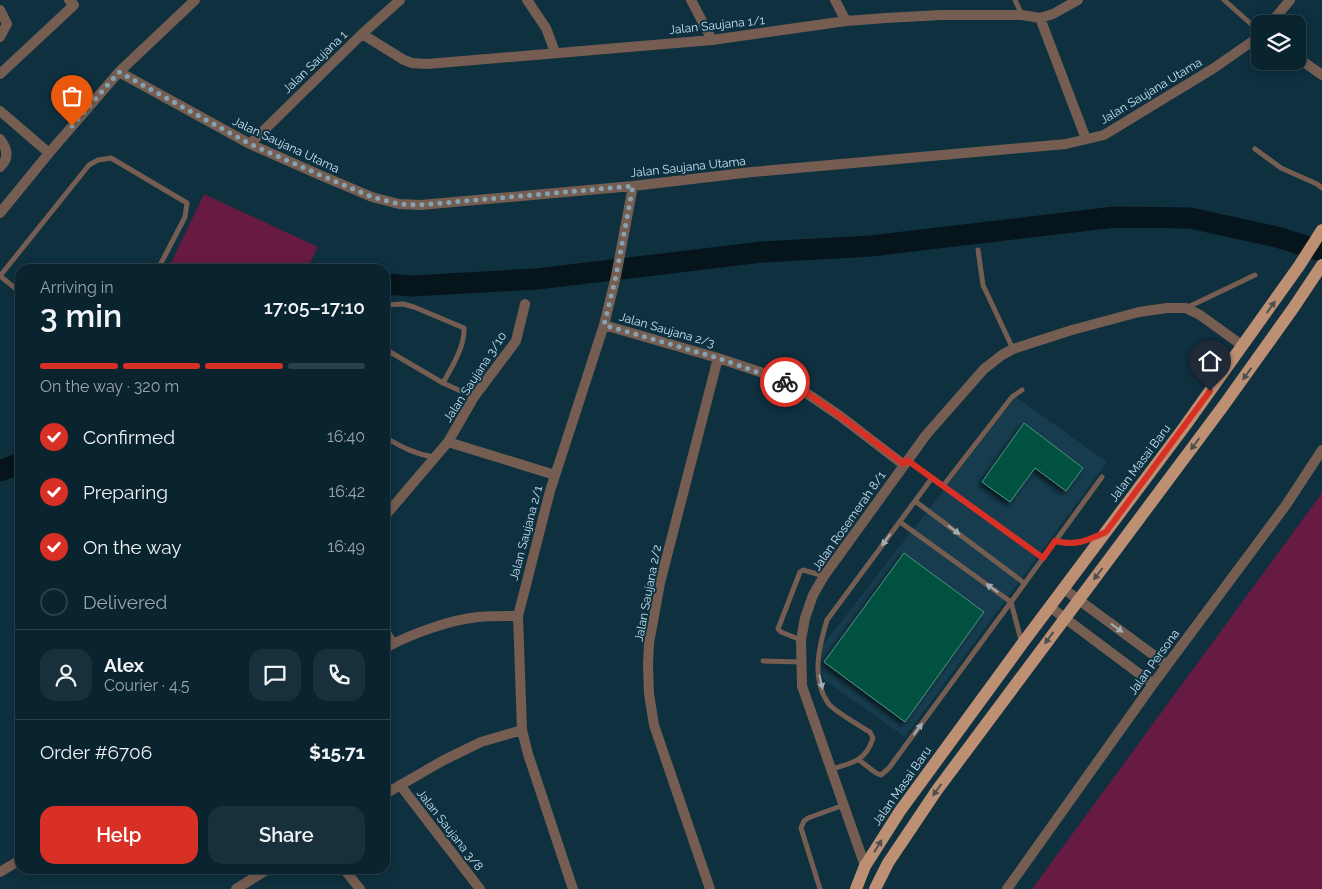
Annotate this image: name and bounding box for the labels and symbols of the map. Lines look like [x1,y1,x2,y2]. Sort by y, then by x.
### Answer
street label: Jalan Saujana 1/1 [668,13,766,37]
street label: Jalan Saujana 1 [280,28,350,96]
street label: Jalan Saujana Utama [1098,55,1204,127]
pin [51,75,93,126]
street label: Jalan Saujana Utama [230,114,342,176]
street label: Jalan Saujana Utama [630,154,746,180]
one-way arrow [1266,300,1276,313]
street label: Jalan Saujana 2/3 [618,310,716,350]
street label: Jalan Saujana 3/10 [441,329,509,425]
pin [1189,340,1231,391]
courier [760,357,810,407]
one-way arrow [1242,367,1252,381]
street label: Jalan Masai Baru [1106,422,1174,504]
one-way arrow [1190,437,1200,451]
street label: Jalan Rosemerah 8/1 [809,469,889,573]
street label: Jalan Saujana 2/1 [507,484,545,582]
one-way arrow [947,525,960,536]
one-way arrow [881,533,891,547]
street label: Jalan Saujana 2/2 [632,543,664,643]
one-way arrow [1093,567,1103,581]
one-way arrow [986,584,999,594]
one-way arrow [1110,623,1124,633]
street label: Jalan Persona [1126,627,1182,697]
one-way arrow [1044,631,1055,644]
one-way arrow [817,674,825,689]
one-way arrow [913,722,923,736]
street label: Jalan Masai Baru [870,744,934,828]
one-way arrow [932,783,943,796]
street label: Jalan Saujana 3/8 [414,786,486,874]
one-way arrow [873,839,882,852]

